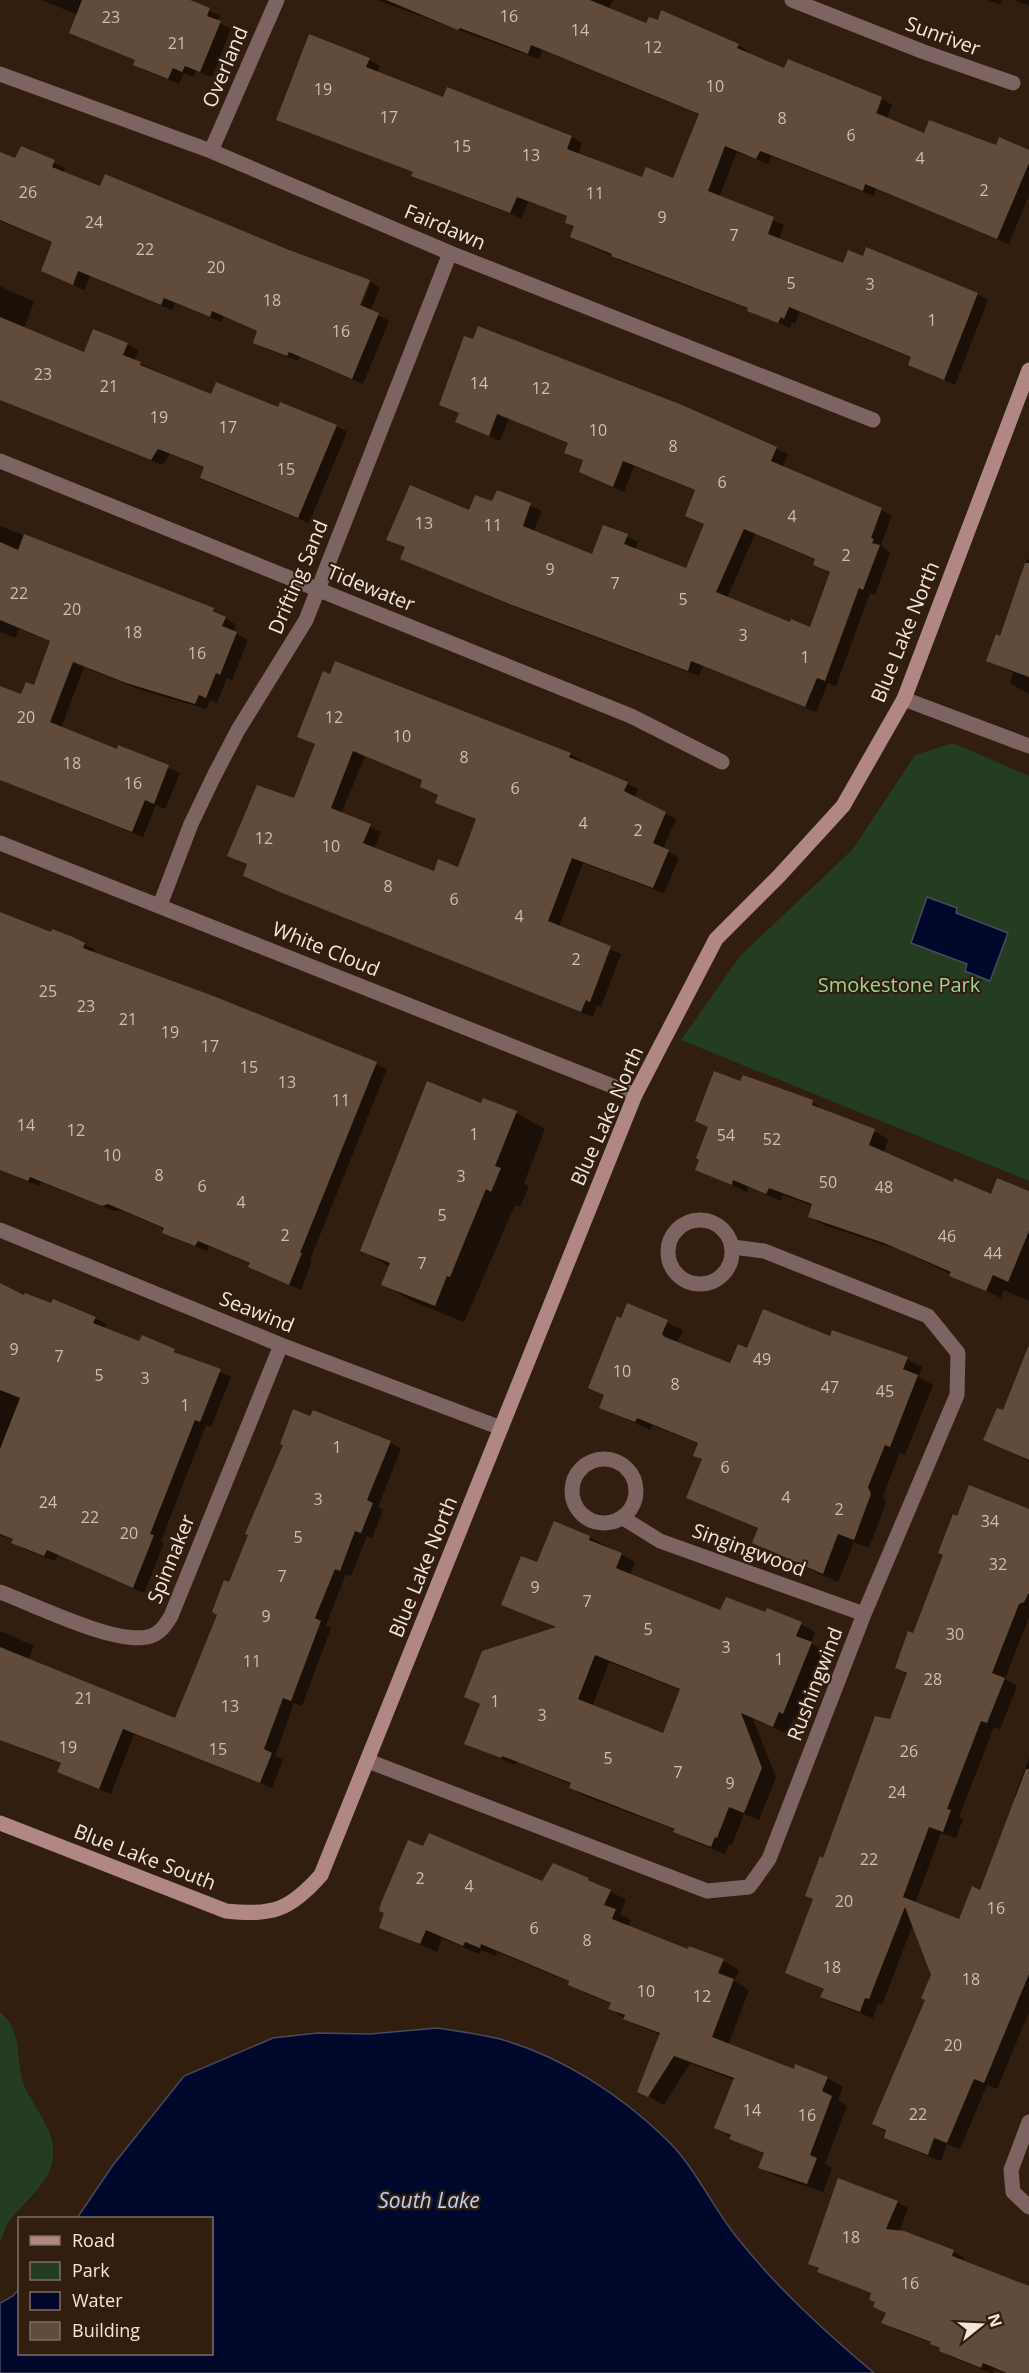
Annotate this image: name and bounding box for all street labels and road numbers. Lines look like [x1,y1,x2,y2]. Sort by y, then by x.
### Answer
street label: Sunriver [902,9,984,62]
street label: Overland [195,22,254,111]
street label: Fairdawn [400,197,490,256]
street label: Drifting Sand [261,516,334,638]
street label: Blue Lake North [864,557,945,706]
street label: Tidewater [323,558,419,617]
street label: White Cloud [269,915,384,982]
street label: Blue Lake North [564,1042,649,1190]
street label: Seawind [216,1284,299,1339]
street label: Blue Lake North [382,1492,463,1641]
street label: Spinnaker [140,1510,201,1607]
street label: Singingwood [689,1516,810,1583]
street label: Rushingwind [780,1623,849,1745]
street label: Blue Lake South [70,1817,220,1896]

